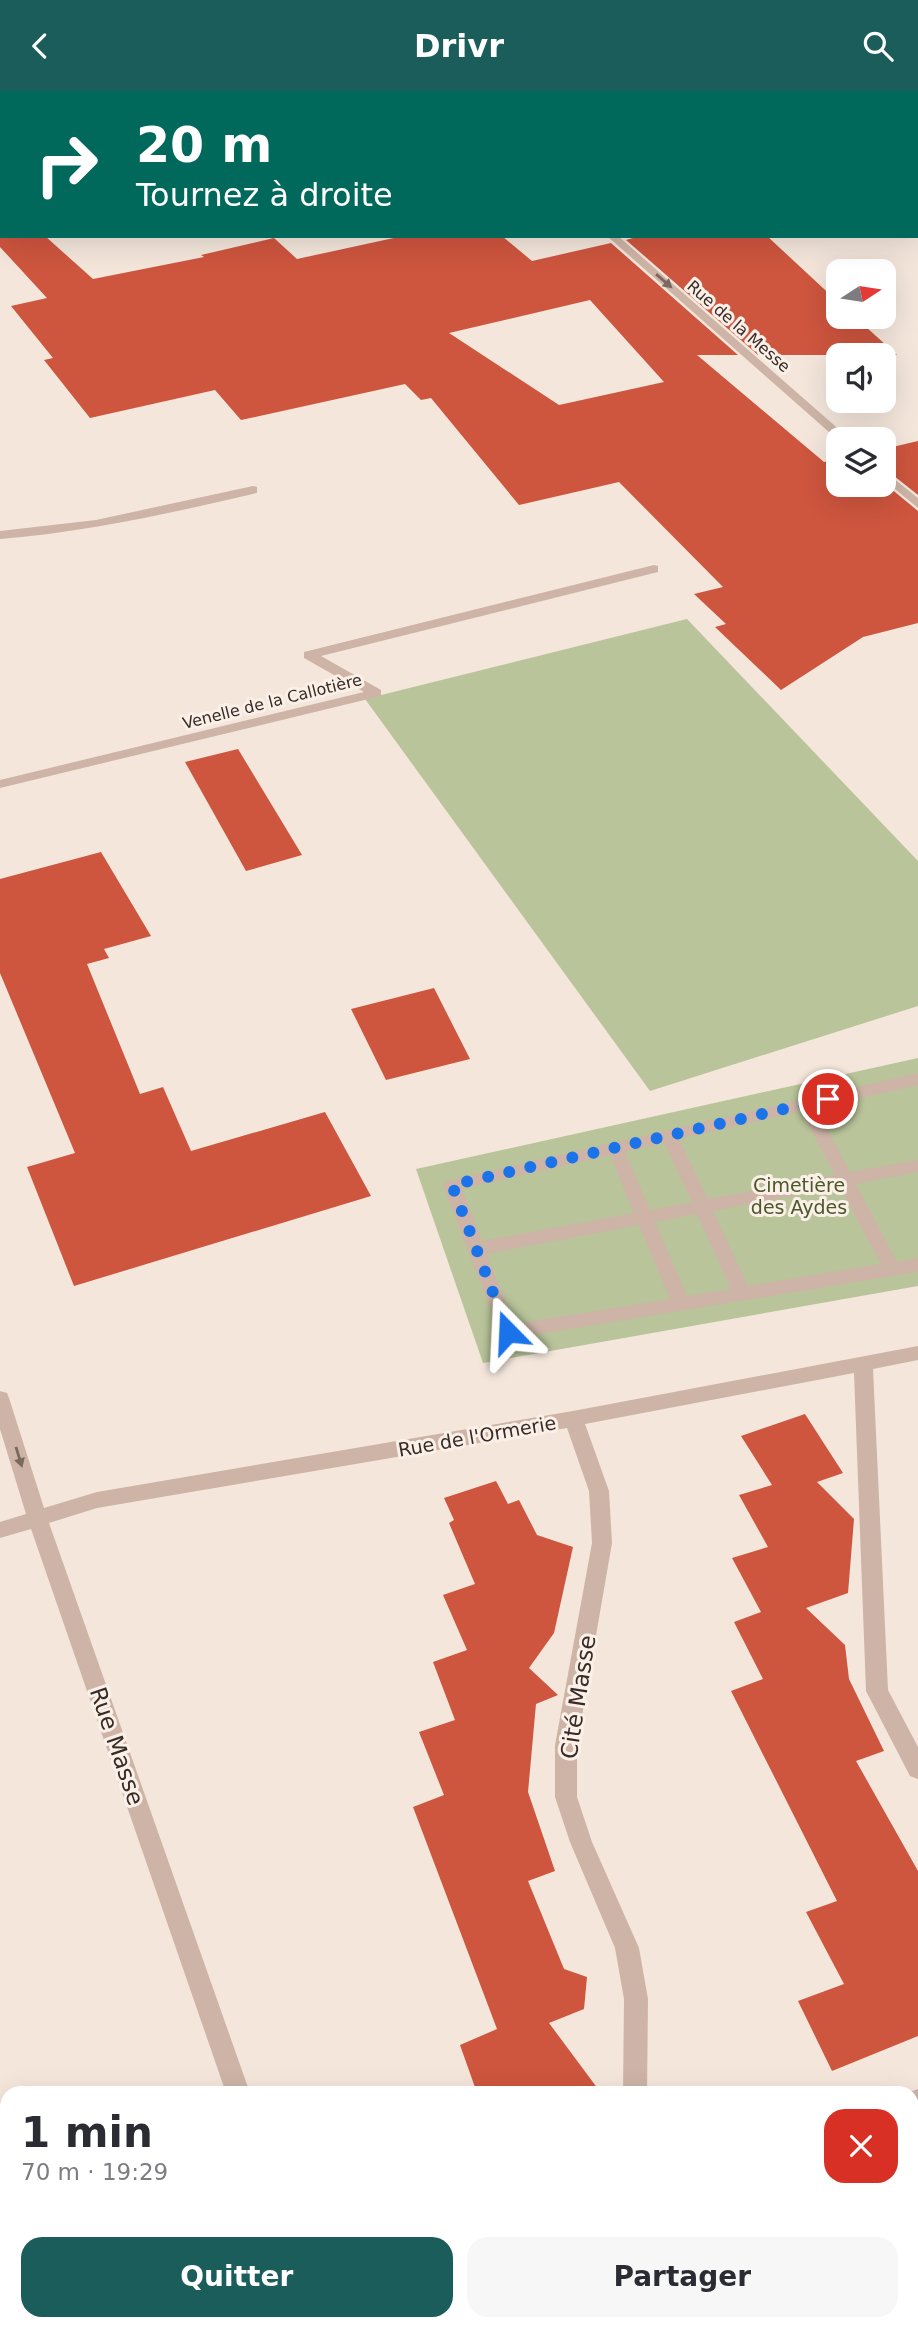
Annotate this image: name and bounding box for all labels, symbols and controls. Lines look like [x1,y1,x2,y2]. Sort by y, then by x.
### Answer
icon: back [21,27,59,65]
text: Drivr [414,27,504,65]
icon: search [859,27,897,65]
text: 20 m [136,117,272,174]
icon: right [21,119,112,210]
text: Tournez à droite [136,176,393,214]
north arrow [826,259,896,329]
map controls [826,259,896,497]
one-way arrow [655,273,673,289]
street label: Rue de la Messe [683,277,794,376]
button: sound [826,343,896,413]
button: layers [826,427,896,497]
street label: Venelle de la Callotière [181,670,364,733]
pin [798,1069,858,1129]
icon: arrive [809,1080,847,1118]
park label: Cimetière des Aydes [751,1174,847,1218]
position arrow [471,1295,545,1369]
street label: Rue de l'Ormerie [396,1411,558,1461]
one-way arrow [14,1447,25,1468]
street label: Cité Masse [555,1633,601,1761]
street label: Rue Masse [85,1684,149,1808]
text: 1 min [21,2108,153,2157]
button: close [824,2109,898,2183]
text: 70 m · 19:29 [21,2159,168,2185]
button: Quitter [21,2237,453,2317]
button: Partager [467,2237,898,2317]

